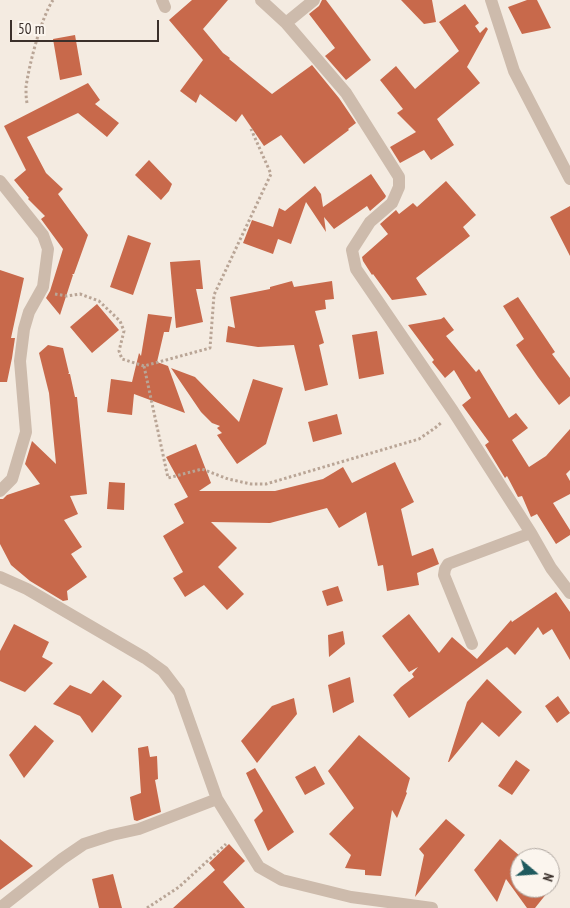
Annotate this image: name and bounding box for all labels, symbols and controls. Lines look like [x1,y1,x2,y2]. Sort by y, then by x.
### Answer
scale bar [12,10,161,42]
text: 50 m [18,19,44,38]
north arrow [510,848,560,898]
text: N [539,871,558,884]

